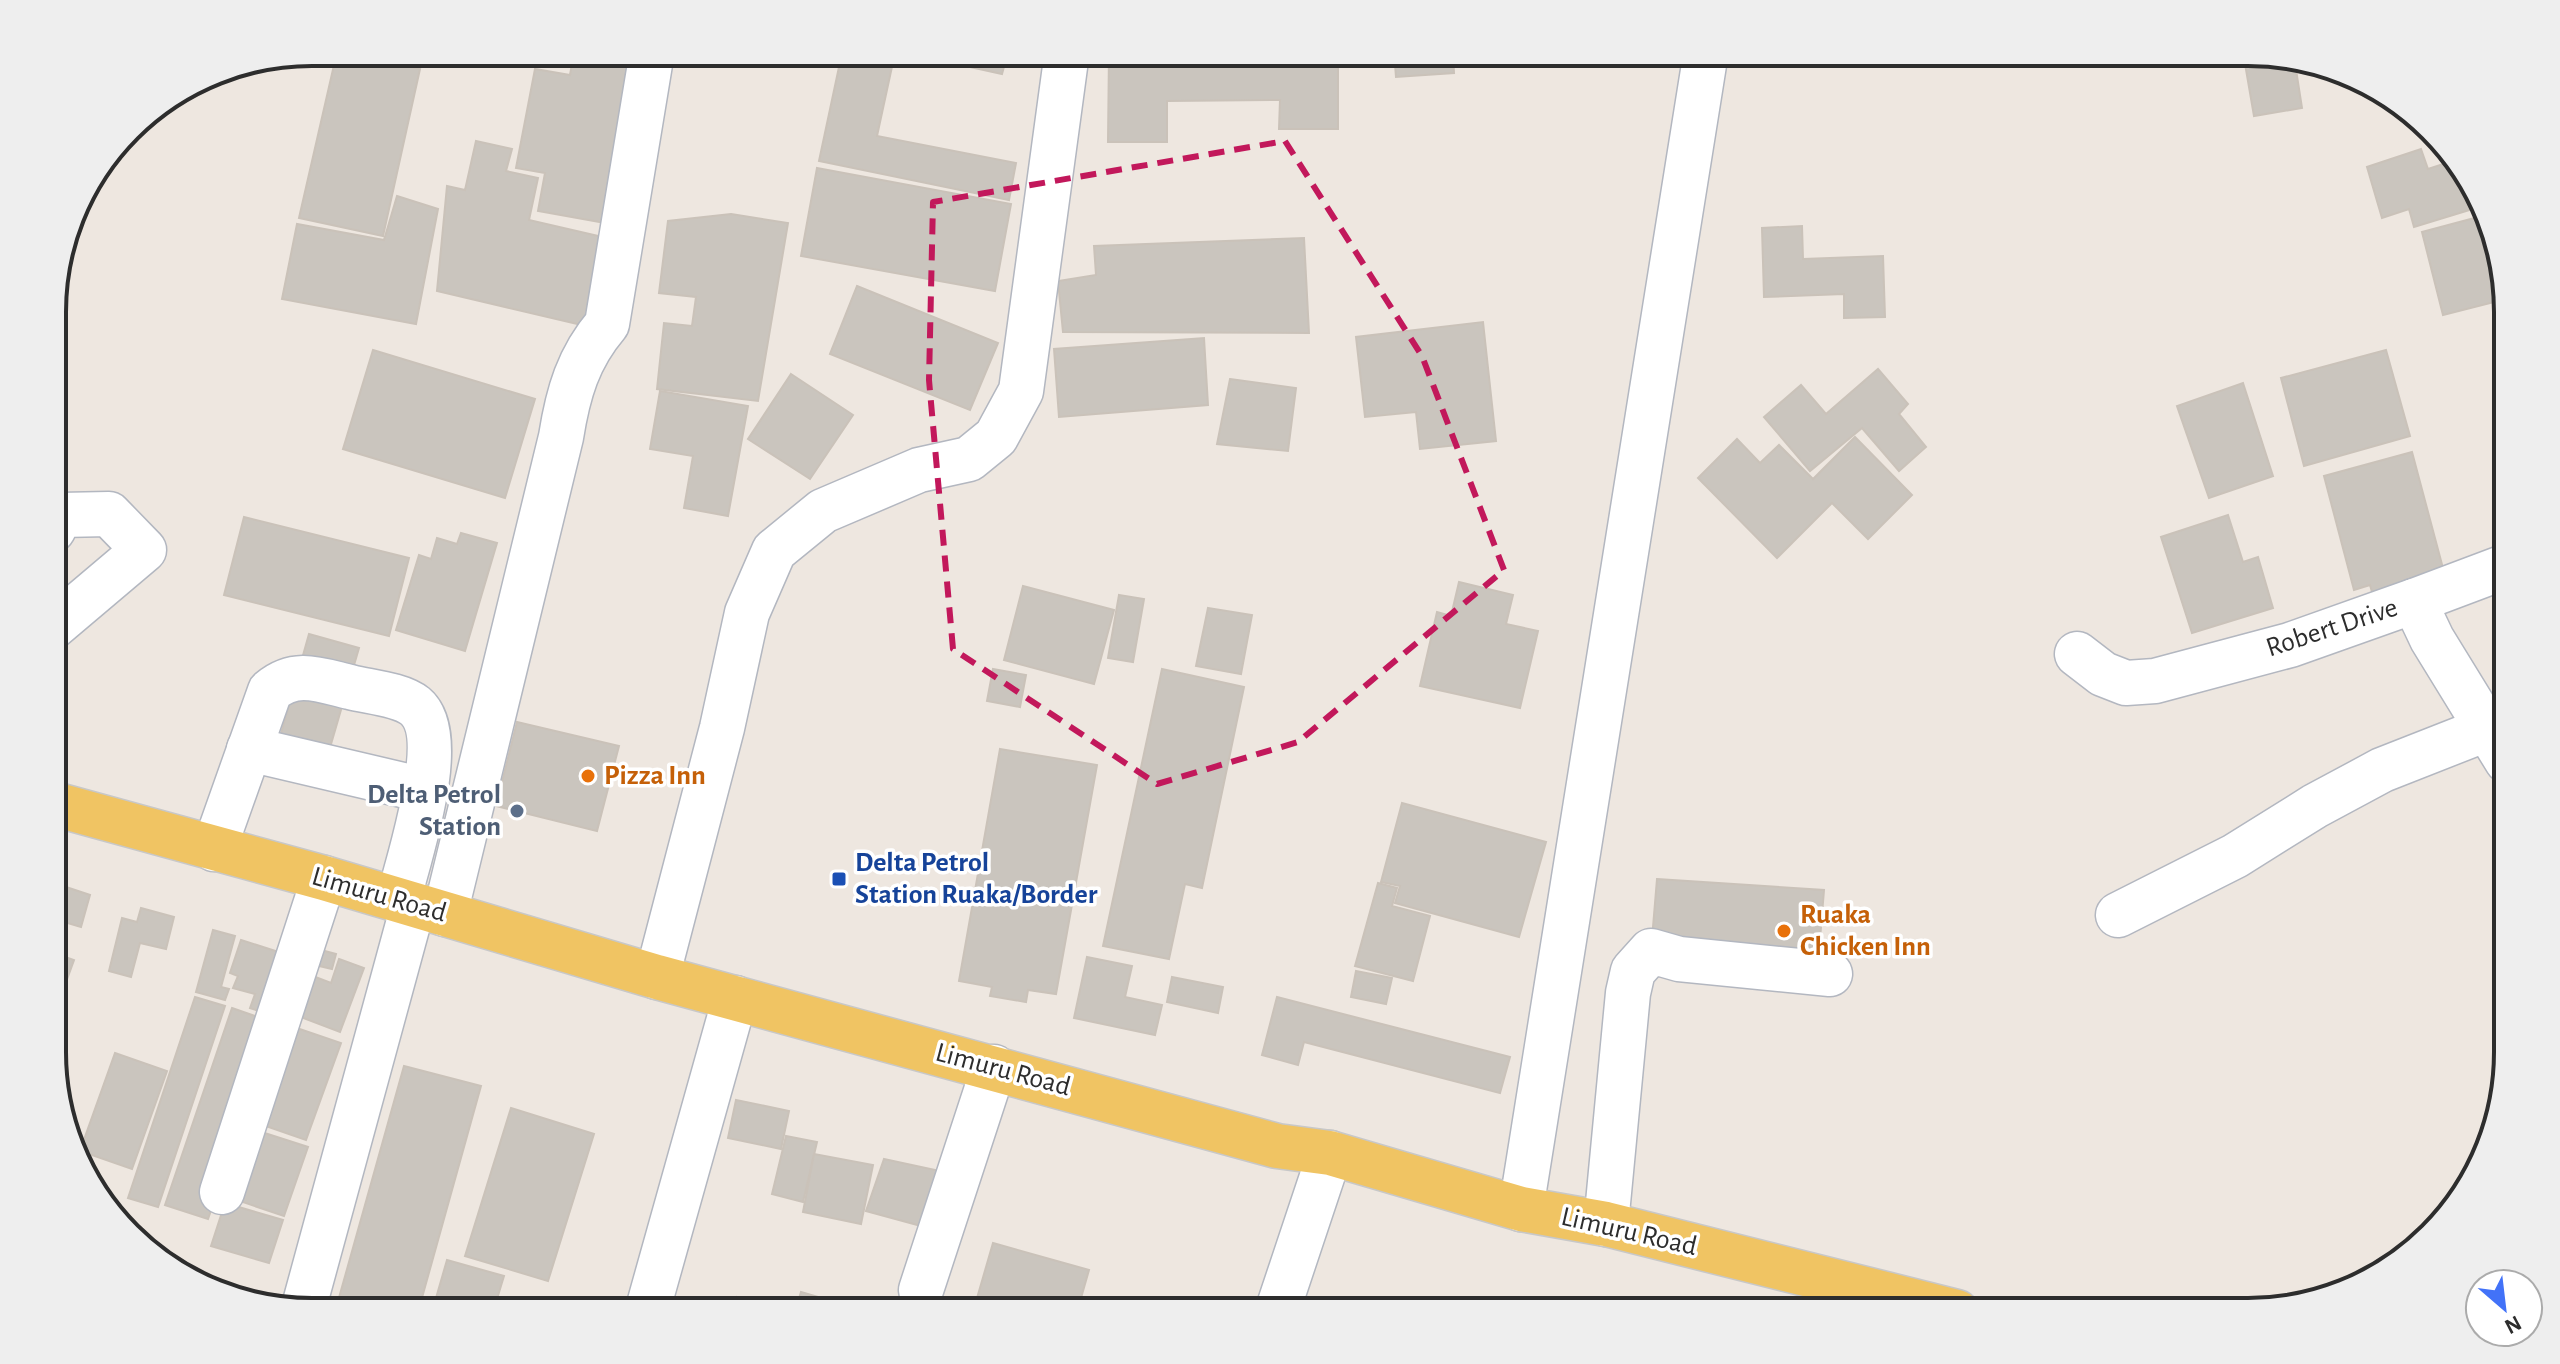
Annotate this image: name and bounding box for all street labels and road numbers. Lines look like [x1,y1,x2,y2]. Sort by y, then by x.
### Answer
street label: Robert Drive [2263,594,2401,662]
street label: Limuru Road [309,862,449,928]
street label: Limuru Road [933,1039,1073,1101]
street label: Limuru Road [1558,1203,1700,1261]

